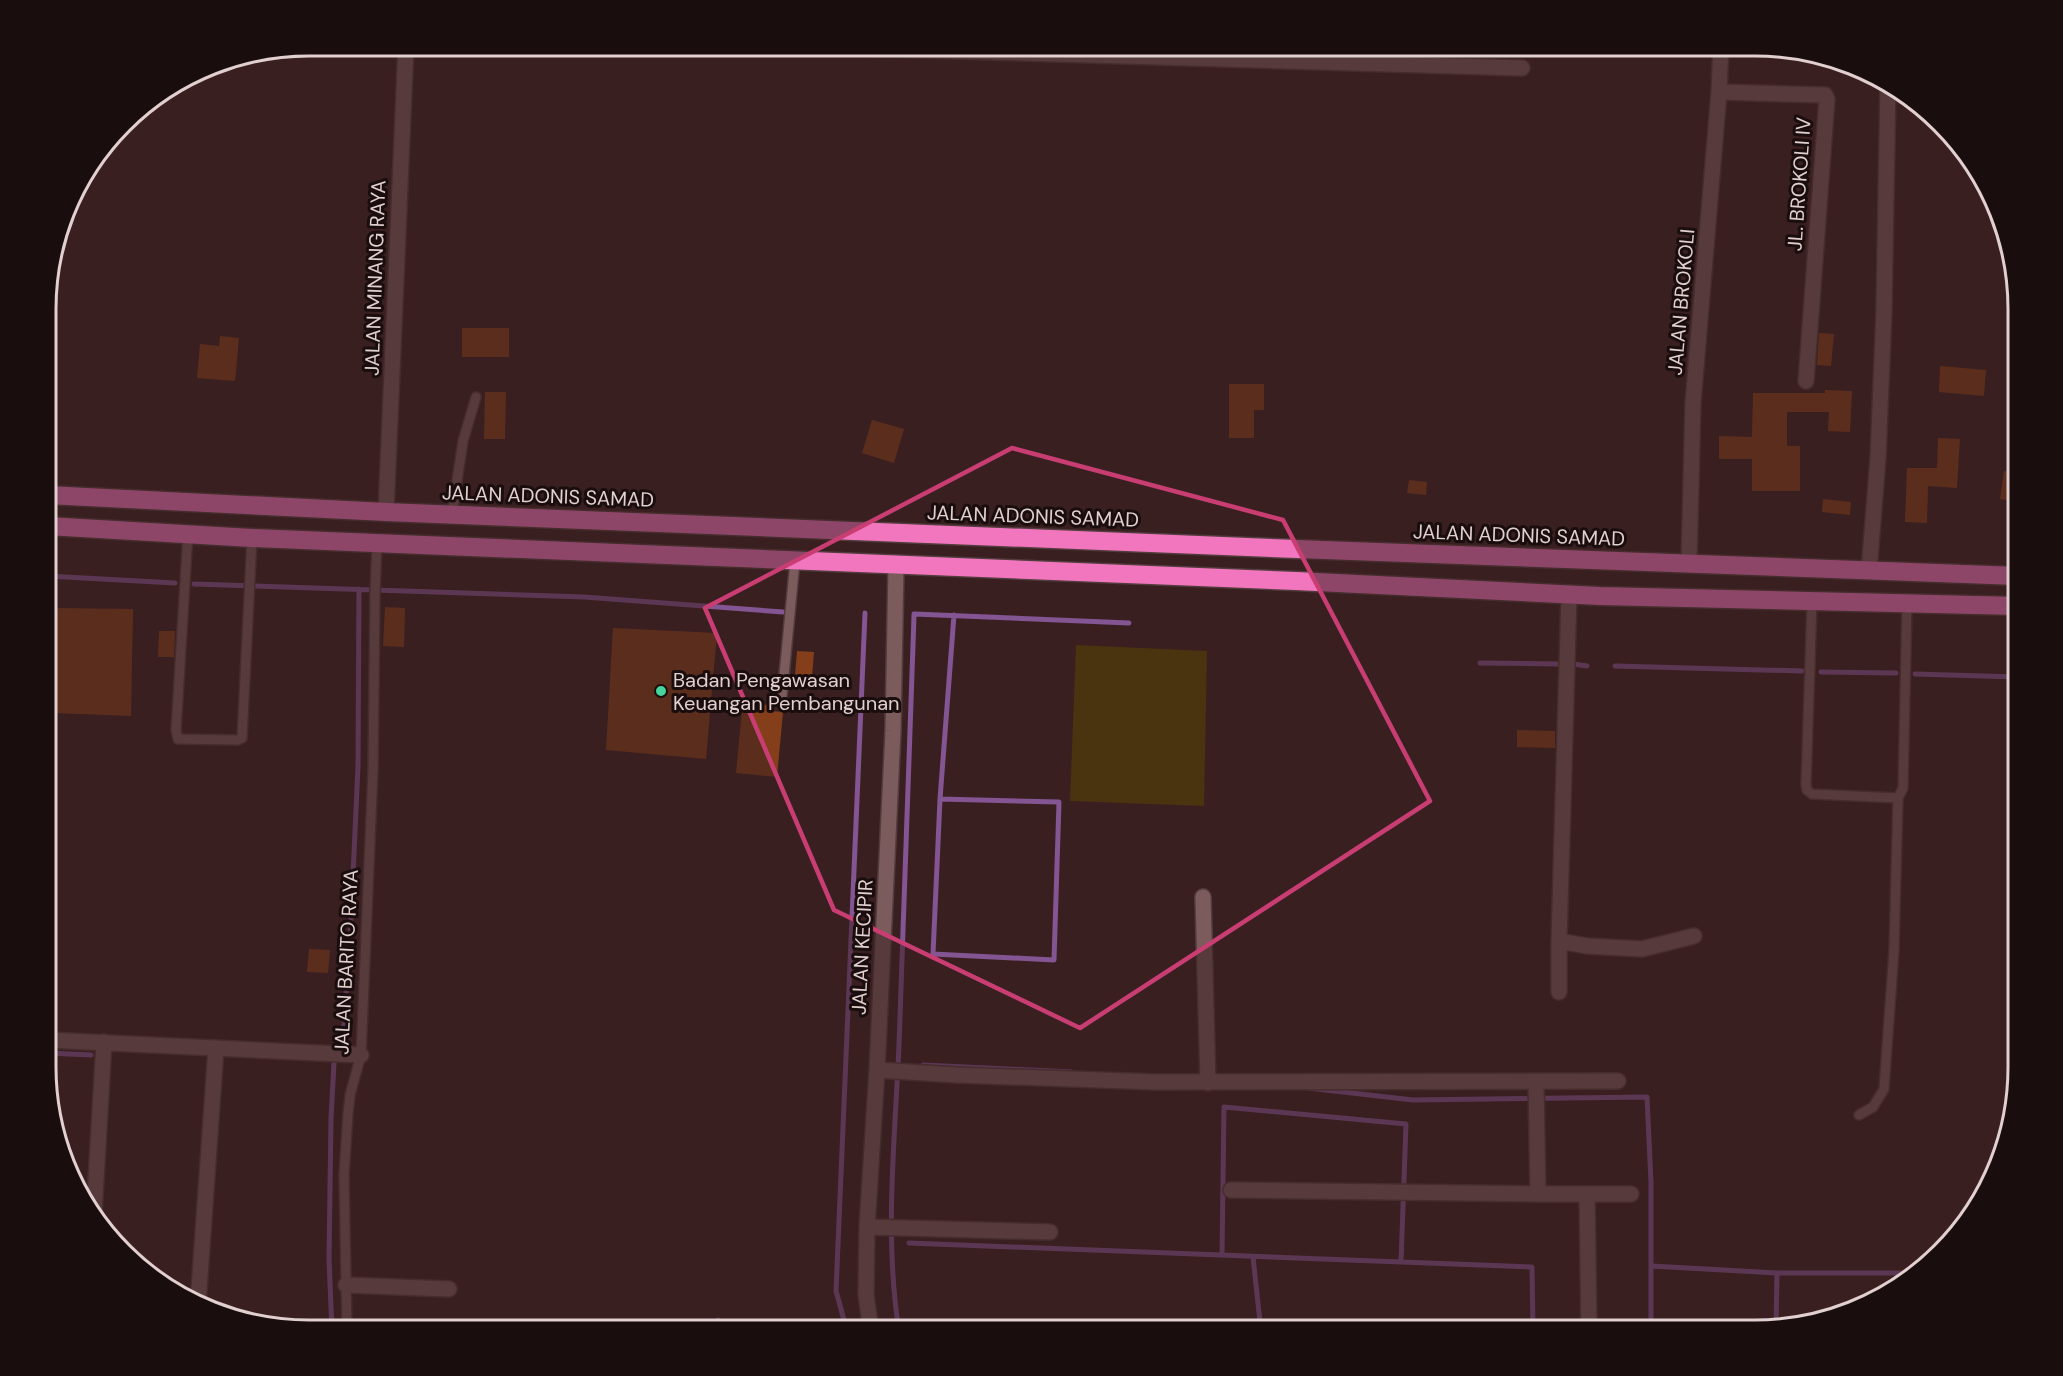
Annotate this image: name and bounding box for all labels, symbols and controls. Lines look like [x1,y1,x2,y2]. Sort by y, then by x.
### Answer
street label: JL. BROKOLI IV [1781,116,1817,252]
street label: JALAN MINANG RAYA [359,180,391,376]
street label: JALAN BROKOLI [1662,228,1700,376]
street label: JALAN ADONIS SAMAD [441,479,655,513]
street label: JALAN ADONIS SAMAD [926,499,1140,533]
street label: JALAN ADONIS SAMAD [1412,518,1626,552]
place label: Badan Pengawasan Keuangan Pembangunan [673,667,900,716]
marker: Badan Pengawasan Keuangan Pembangunan [654,684,668,698]
street label: JALAN BARITO RAYA [328,869,364,1055]
street label: JALAN KECIPIR [845,878,879,1016]

